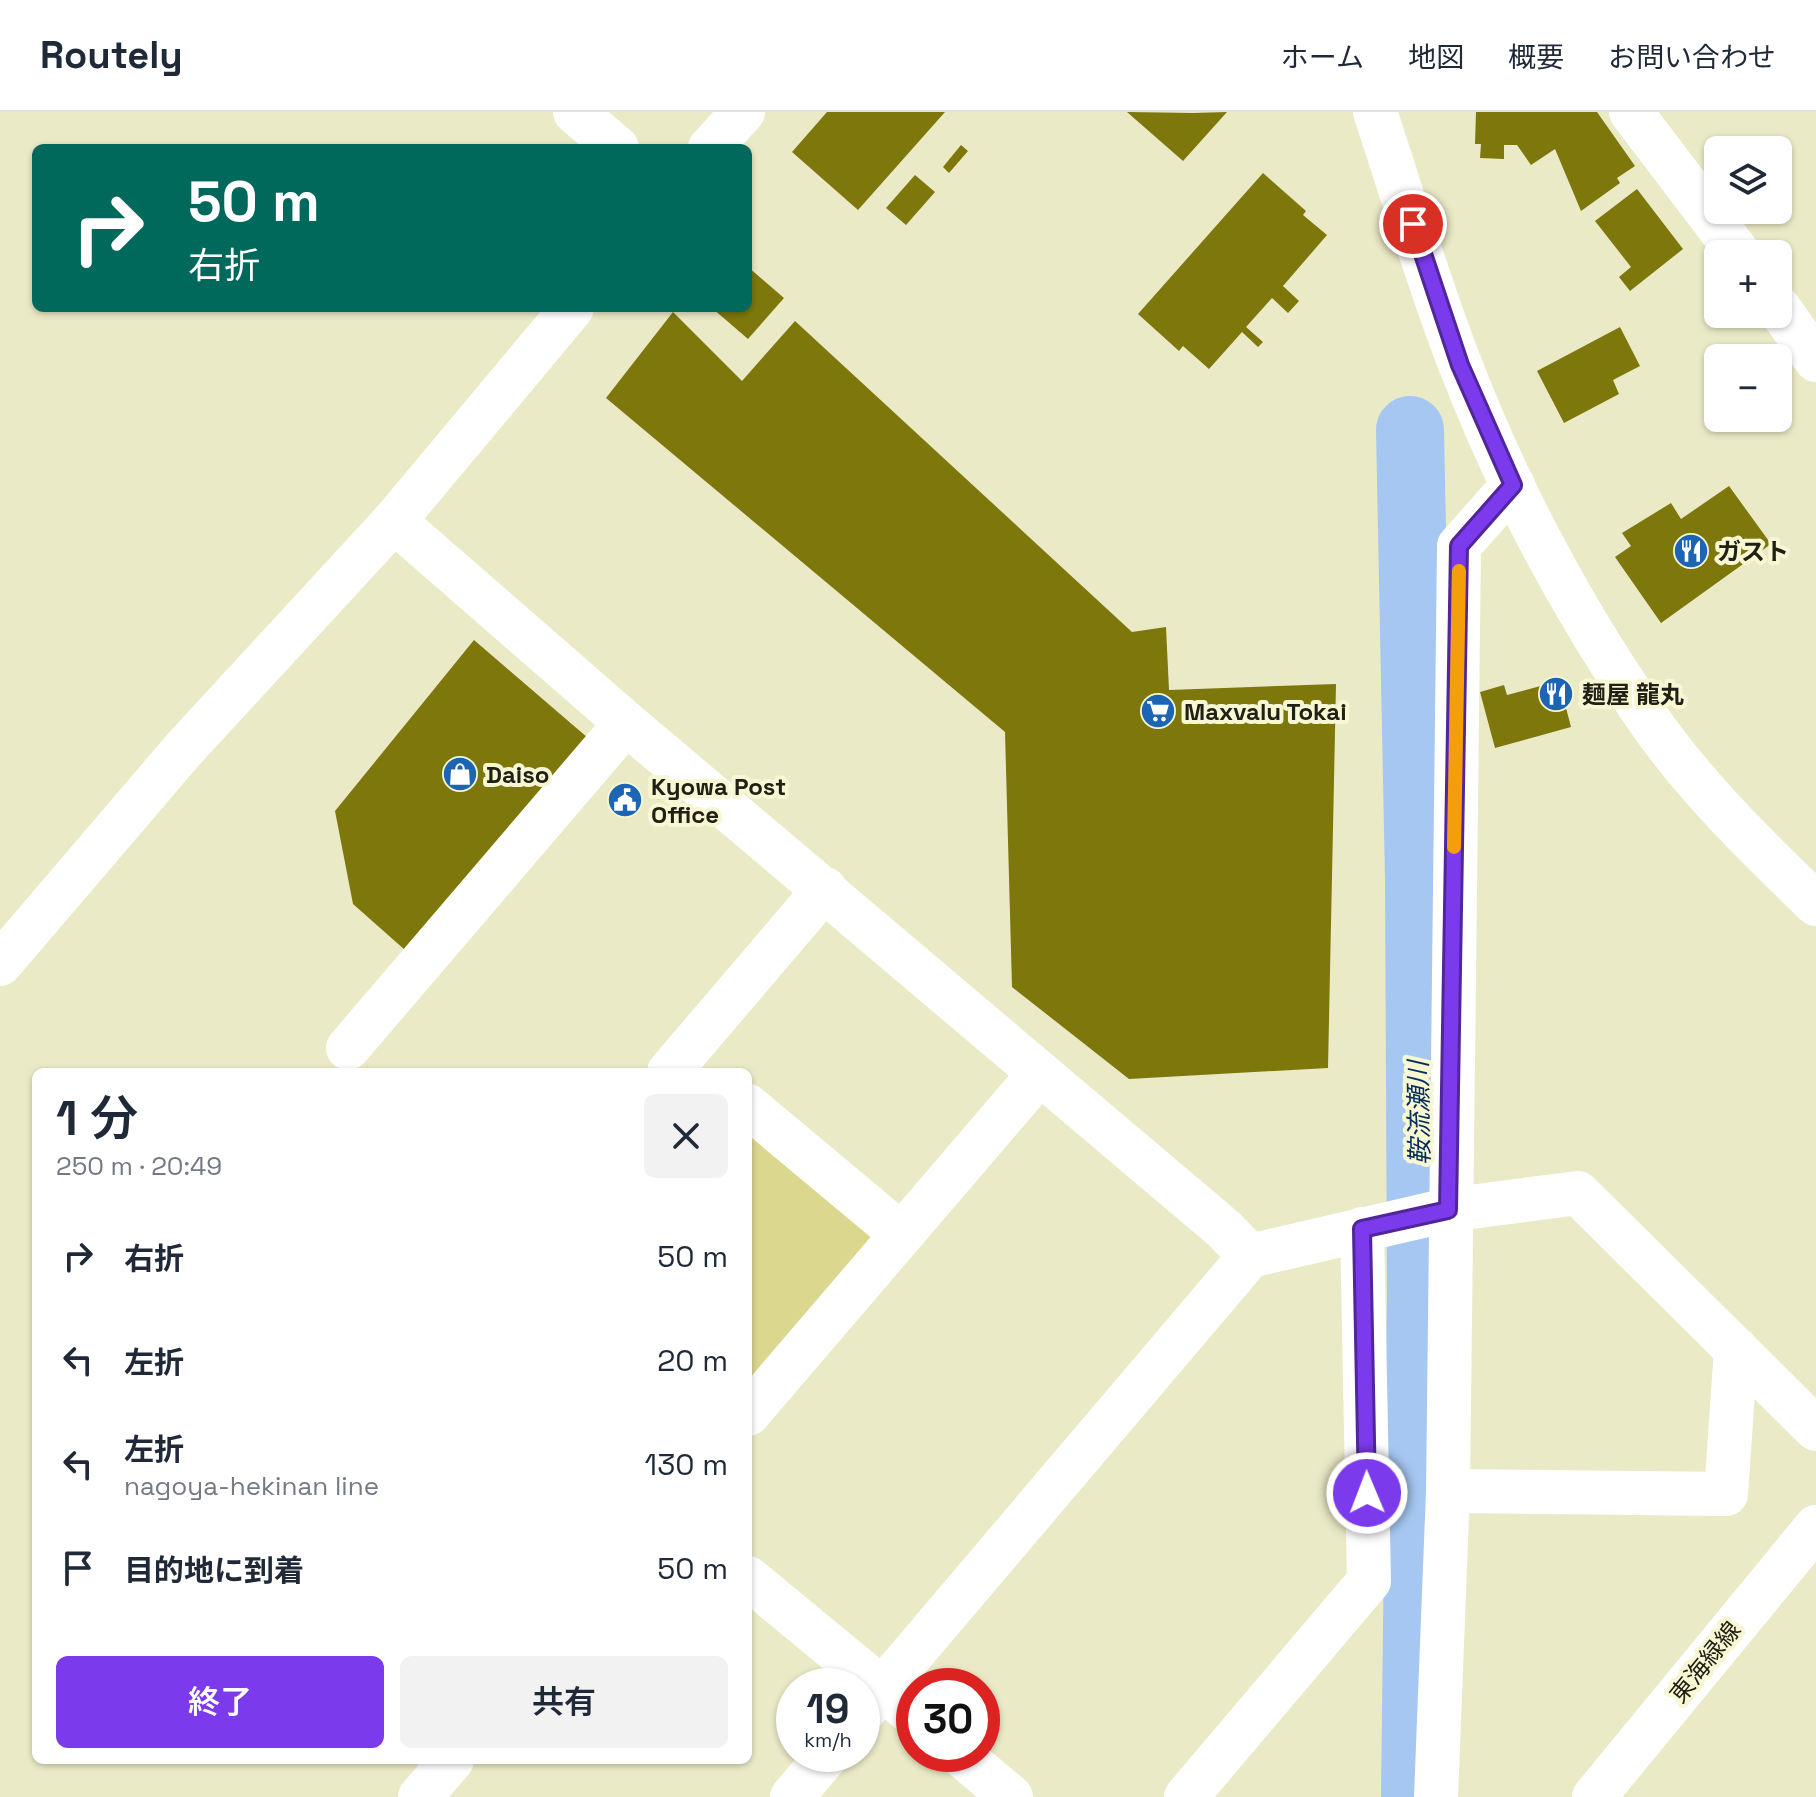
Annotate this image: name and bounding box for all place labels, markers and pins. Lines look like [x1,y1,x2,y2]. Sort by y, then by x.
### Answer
pin [1379,190,1447,258]
restaurant icon: ガスト [1672,532,1710,570]
place label: ガスト [1717,536,1789,567]
restaurant icon: 麺屋 龍丸 [1537,675,1575,713]
place label: 麺屋 龍丸 [1582,679,1684,710]
supermarket icon: Maxvalu Tokai [1139,692,1177,730]
place label: Maxvalu Tokai [1184,696,1347,727]
shop icon: Daiso [441,755,479,793]
place label: Daiso [486,759,550,790]
place label: Kyowa Post Office [651,771,786,830]
public building icon: Kyowa Post Office [606,781,644,819]

